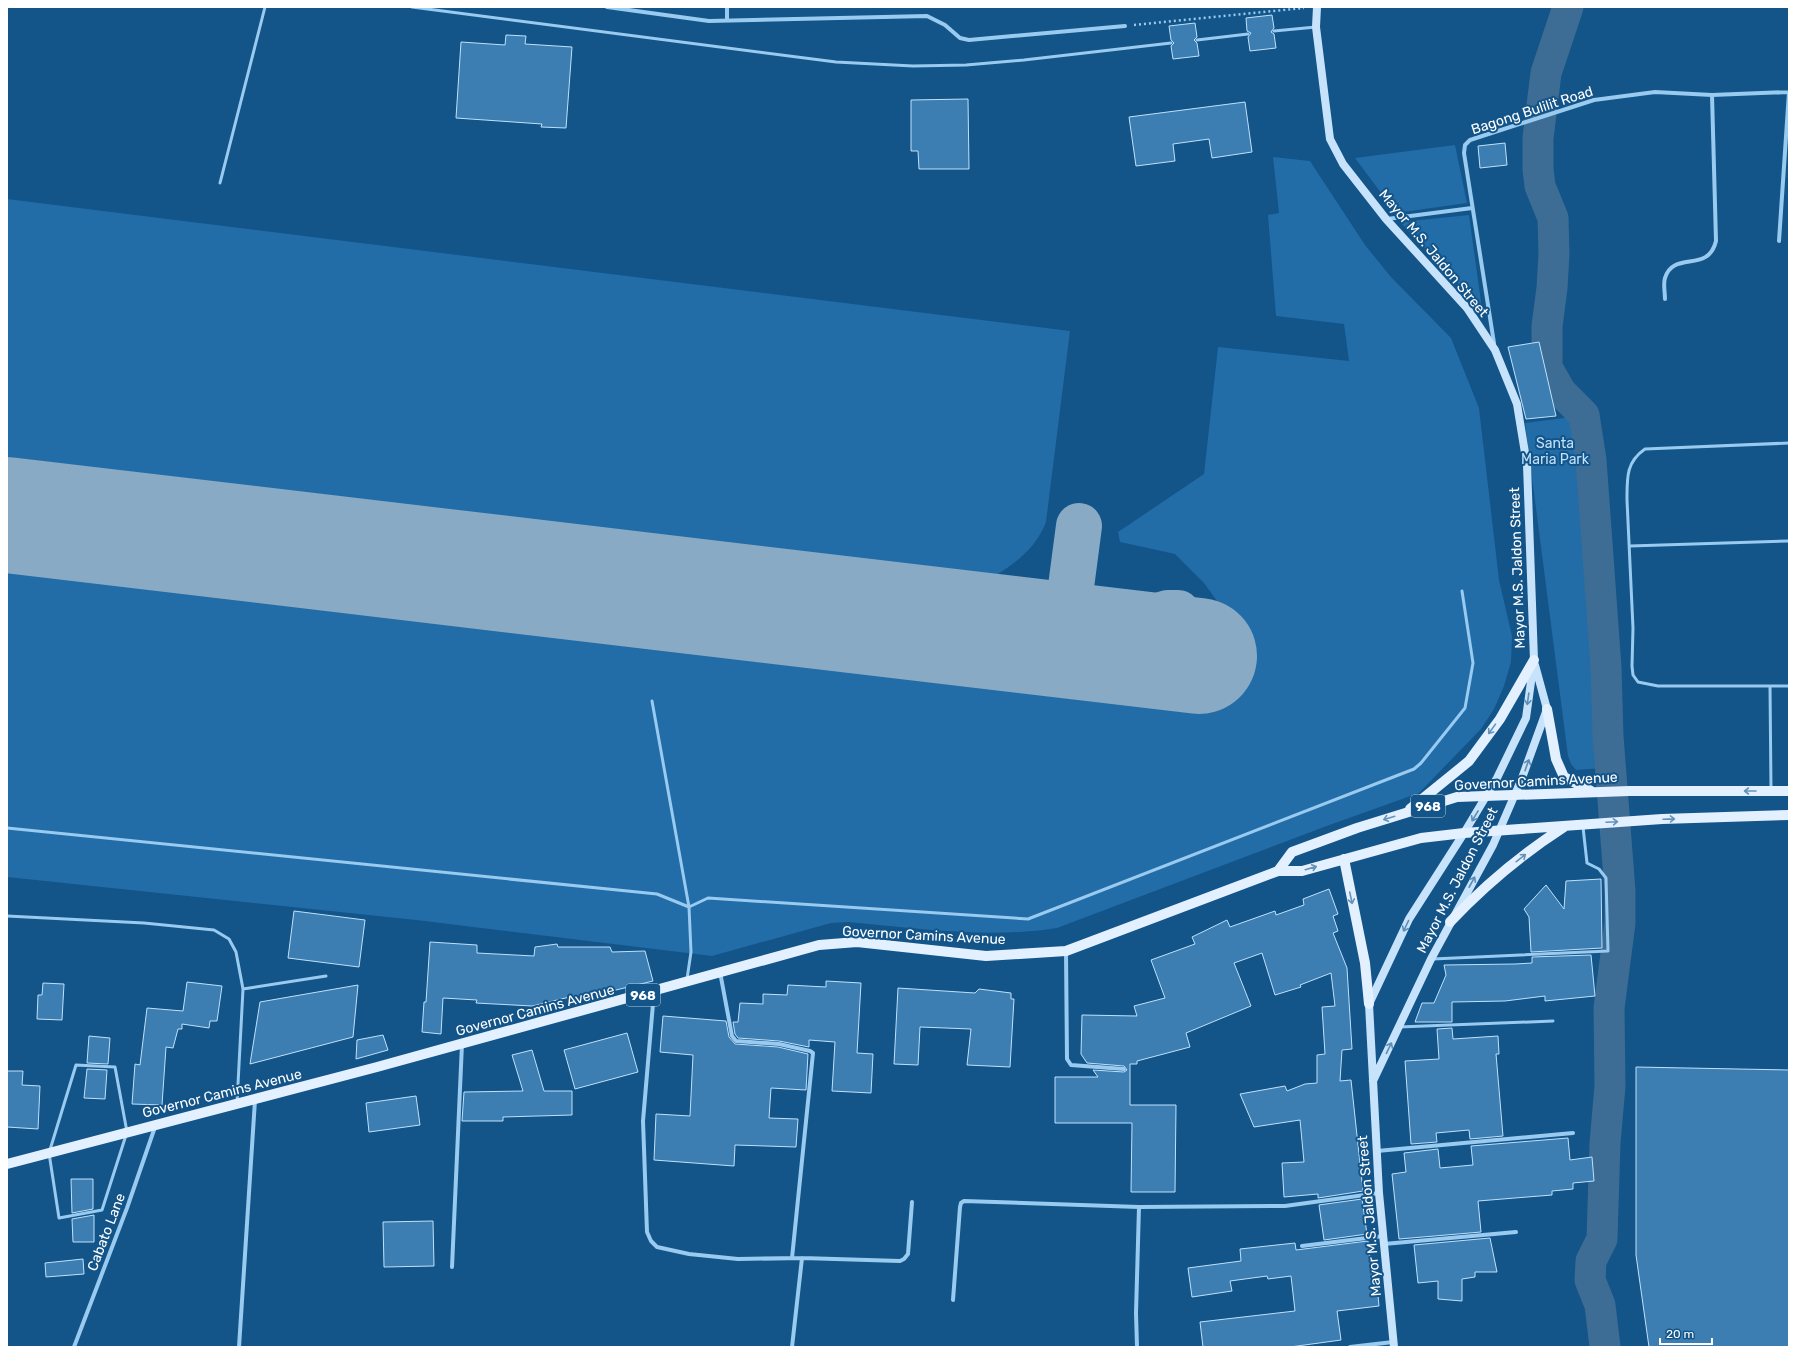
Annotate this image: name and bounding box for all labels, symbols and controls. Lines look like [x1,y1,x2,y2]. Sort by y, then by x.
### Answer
street label: Bagong Bulilit Road [1469,83,1595,138]
street label: Mayor M.S. Jaldon Street [1375,186,1492,321]
park label: Santa Maria Park [1521,435,1590,468]
street label: Mayor M.S. Jaldon Street [1506,486,1529,649]
one-way arrow [1524,692,1532,705]
one-way arrow [1488,724,1496,735]
one-way arrow [1524,758,1531,771]
street label: Governor Camins Avenue [1454,769,1618,794]
one-way arrow [1744,787,1757,795]
road number: 968 [1411,795,1445,817]
street label: Mayor M.S. Jaldon Street [1413,804,1502,956]
one-way arrow [1470,810,1478,822]
one-way arrow [1383,815,1396,822]
one-way arrow [1662,815,1675,823]
one-way arrow [1605,819,1618,826]
one-way arrow [1515,854,1526,862]
one-way arrow [1305,864,1318,871]
one-way arrow [1469,876,1477,888]
one-way arrow [1347,891,1355,904]
one-way arrow [1402,920,1409,932]
street label: Governor Camins Avenue [842,923,1006,948]
street label: Governor Camins Avenue [454,981,616,1040]
road number: 968 [626,984,660,1006]
one-way arrow [1386,1043,1393,1055]
street label: Governor Camins Avenue [141,1065,304,1122]
street label: Mayor M.S. Jaldon Street [1354,1134,1385,1297]
street label: Cabato Lane [84,1191,129,1273]
scale bar [1660,1320,1712,1346]
text: 20 m [1666,1327,1694,1341]

